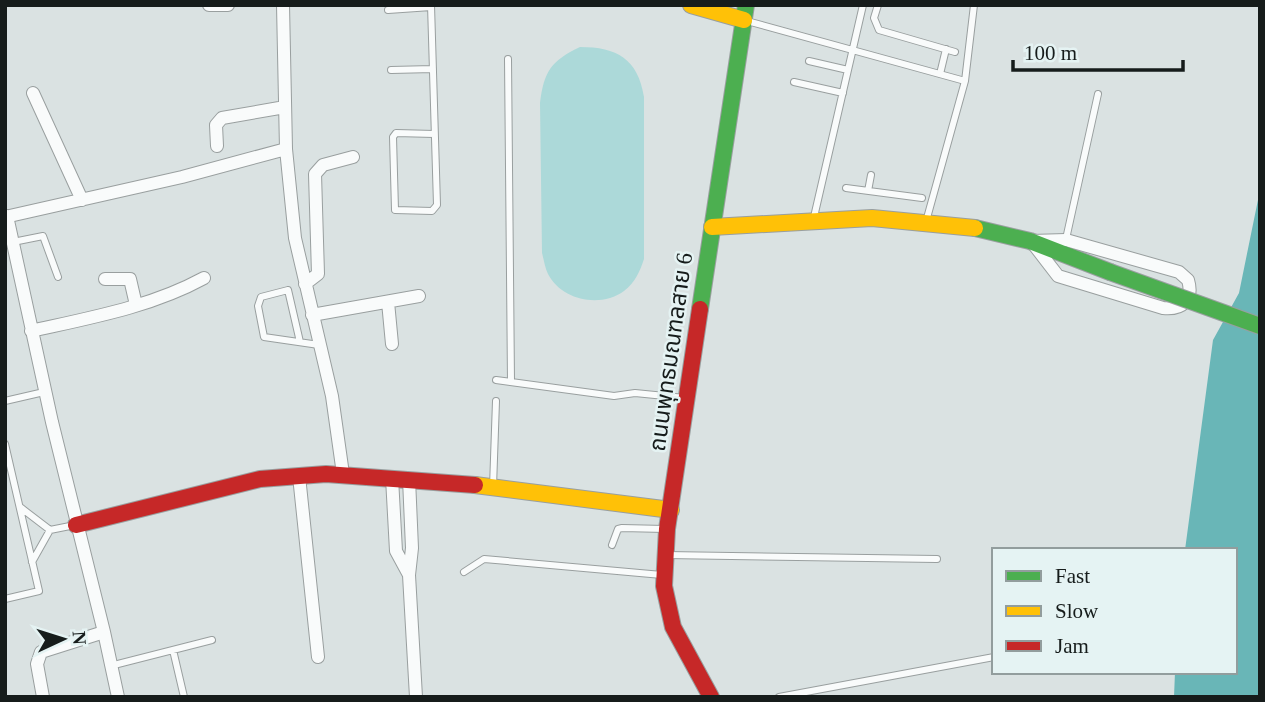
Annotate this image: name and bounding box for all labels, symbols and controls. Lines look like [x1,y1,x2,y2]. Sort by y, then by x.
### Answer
scale bar [1013,28,1183,72]
text: 100 m [1024,41,1077,65]
street label: ถนนพุทธมณฑลสาย 6 [645,251,698,453]
legend [992,548,1237,674]
text: Fast [1055,564,1090,588]
text: Slow [1055,599,1099,623]
north arrow [28,604,98,674]
text: N [69,630,90,646]
text: Jam [1055,634,1089,658]

